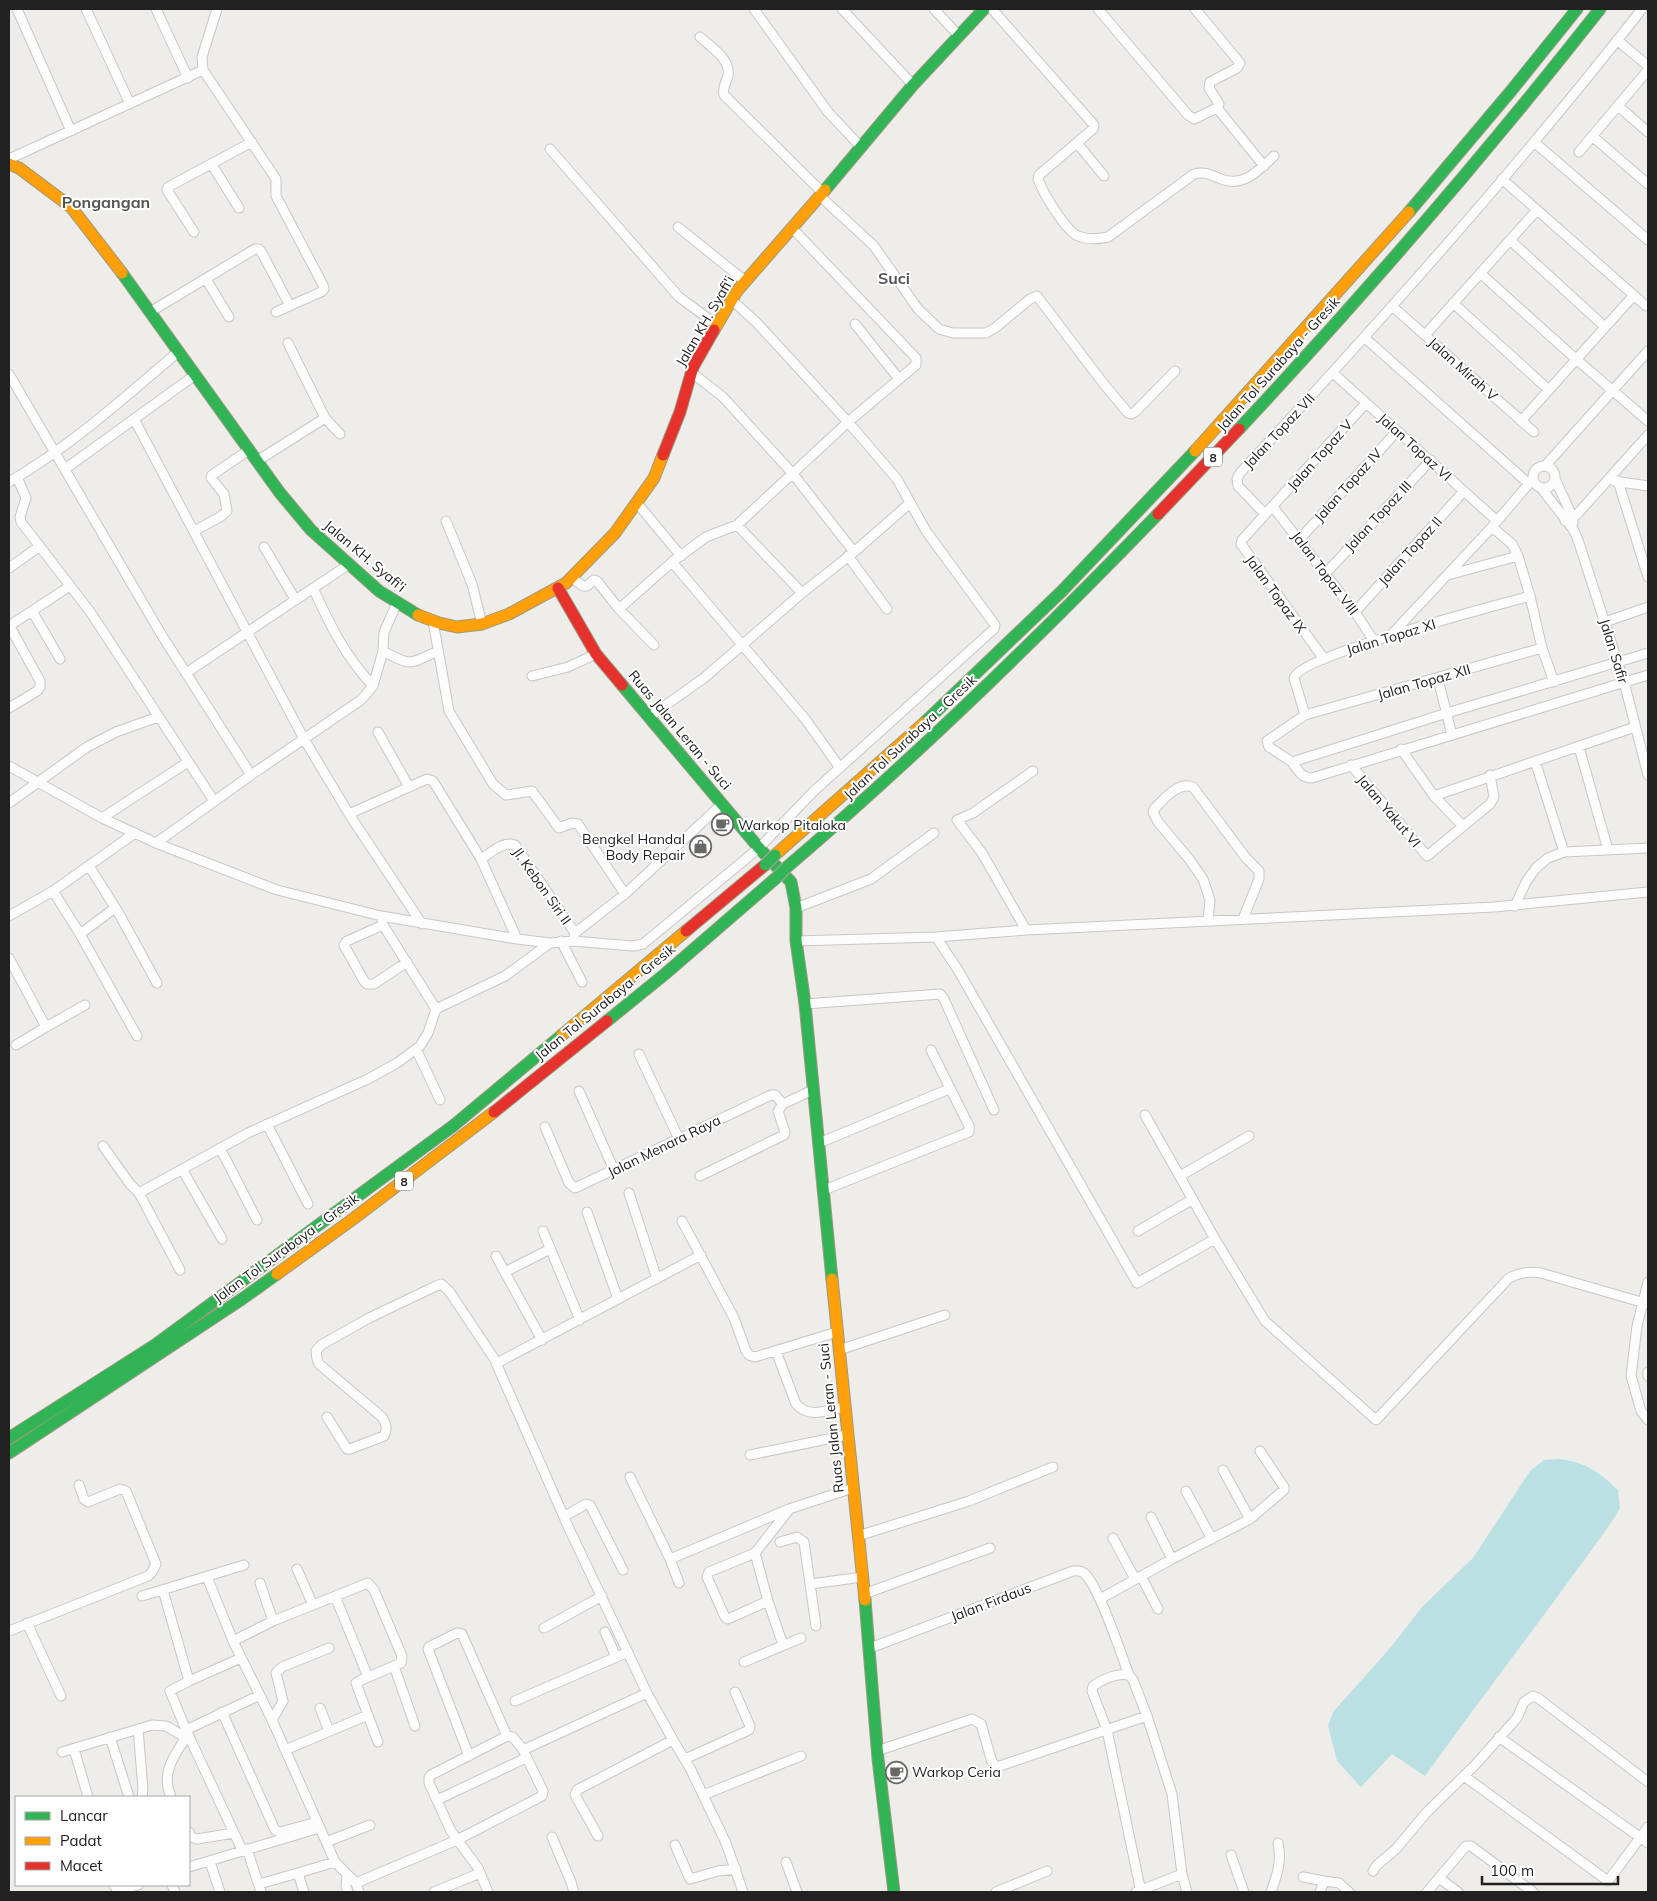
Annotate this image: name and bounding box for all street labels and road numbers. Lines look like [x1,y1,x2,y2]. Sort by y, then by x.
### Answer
street label: Jalan KH. Syafi'i [672,272,738,370]
street label: Jalan Tol Surabaya - Gresik [1213,292,1344,435]
street label: Jalan Mirah V [1425,333,1502,405]
street label: Jalan Topaz VII [1239,389,1319,473]
street label: Jalan Topaz VI [1374,409,1456,485]
street label: Jalan Topaz V [1283,416,1357,494]
street label: Jalan Topaz IV [1310,444,1386,526]
road number: 8 [1204,448,1222,467]
street label: Jalan Topaz III [1341,477,1415,555]
street label: Jalan Topaz II [1375,513,1445,589]
street label: Jalan KH. Syafi'i [320,516,410,596]
street label: Jalan Topaz VIII [1288,528,1362,618]
street label: Jalan Topaz IX [1242,551,1310,637]
street label: Jalan Topaz XI [1344,615,1438,659]
street label: Jalan Safir [1596,616,1633,686]
street label: Jalan Topaz XII [1375,660,1473,704]
street label: Ruas Jalan Leran - Suci [625,667,735,793]
street label: Jalan Tol Surabaya - Gresik [840,670,981,803]
street label: Jalan Yakut VI [1353,771,1425,851]
street label: Jl. Kebon Siri II [509,844,575,928]
street label: Jalan Tol Surabaya - Gresik [531,939,679,1064]
street label: Jalan Menara Raya [605,1111,723,1181]
road number: 8 [395,1172,413,1190]
street label: Jalan Tol Surabaya - Gresik [210,1189,363,1307]
street label: Ruas Jalan Leran - Suci [814,1342,848,1494]
street label: Jalan Firdaus [948,1578,1034,1626]

